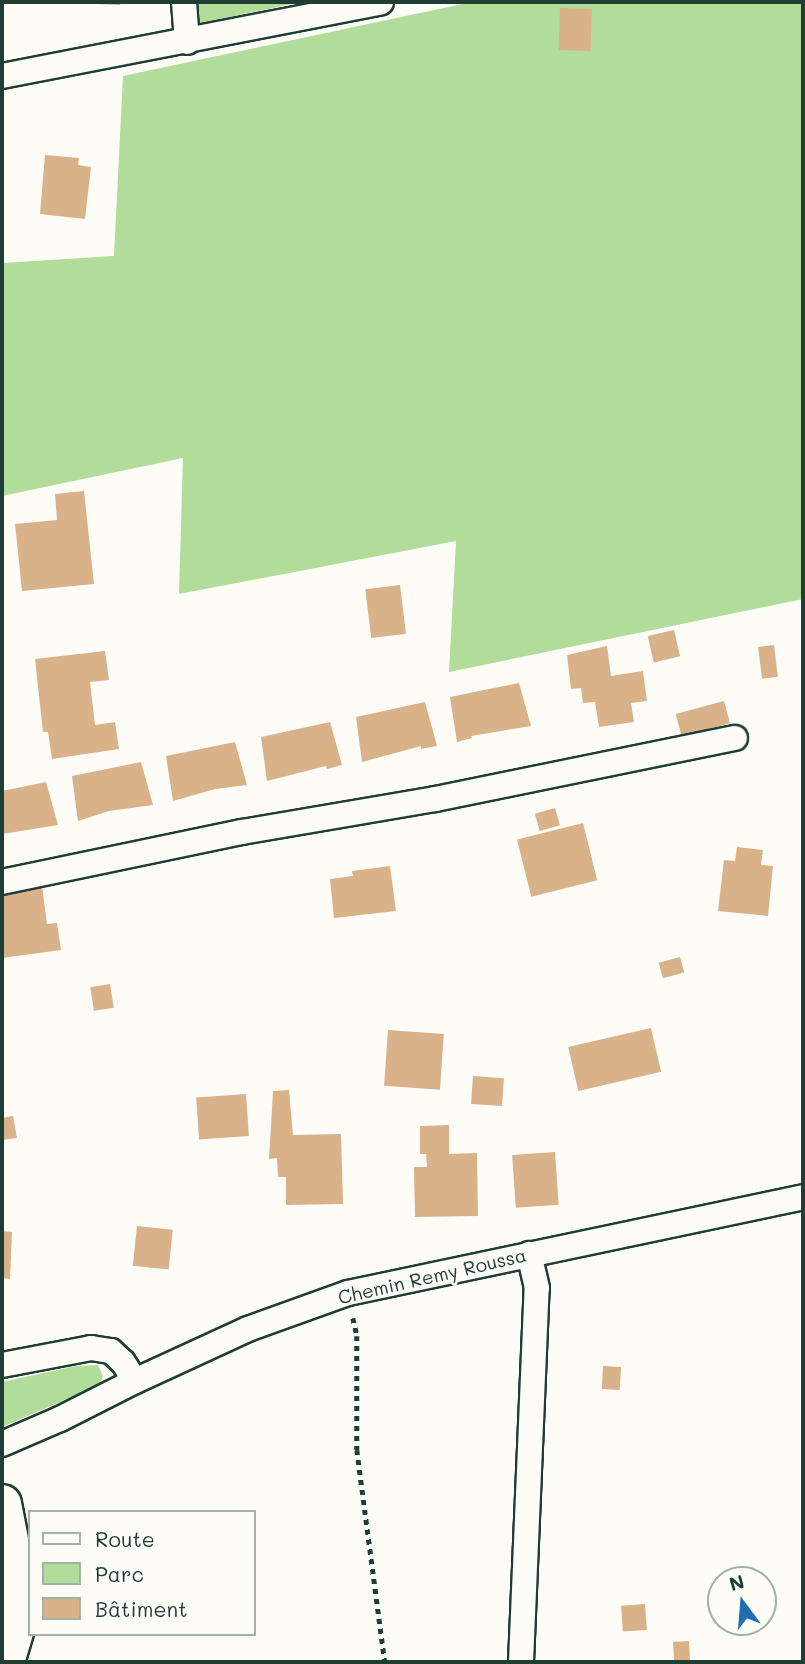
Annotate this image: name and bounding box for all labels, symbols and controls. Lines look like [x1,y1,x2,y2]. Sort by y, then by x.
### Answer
street label: Chemin Remy Roussa [335,1243,529,1309]
legend [28,1510,256,1636]
text: Route [95,1525,155,1552]
text: Parc [95,1560,144,1587]
north arrow [707,1566,777,1636]
text: N [726,1568,747,1596]
text: Bâtiment [95,1595,187,1622]

